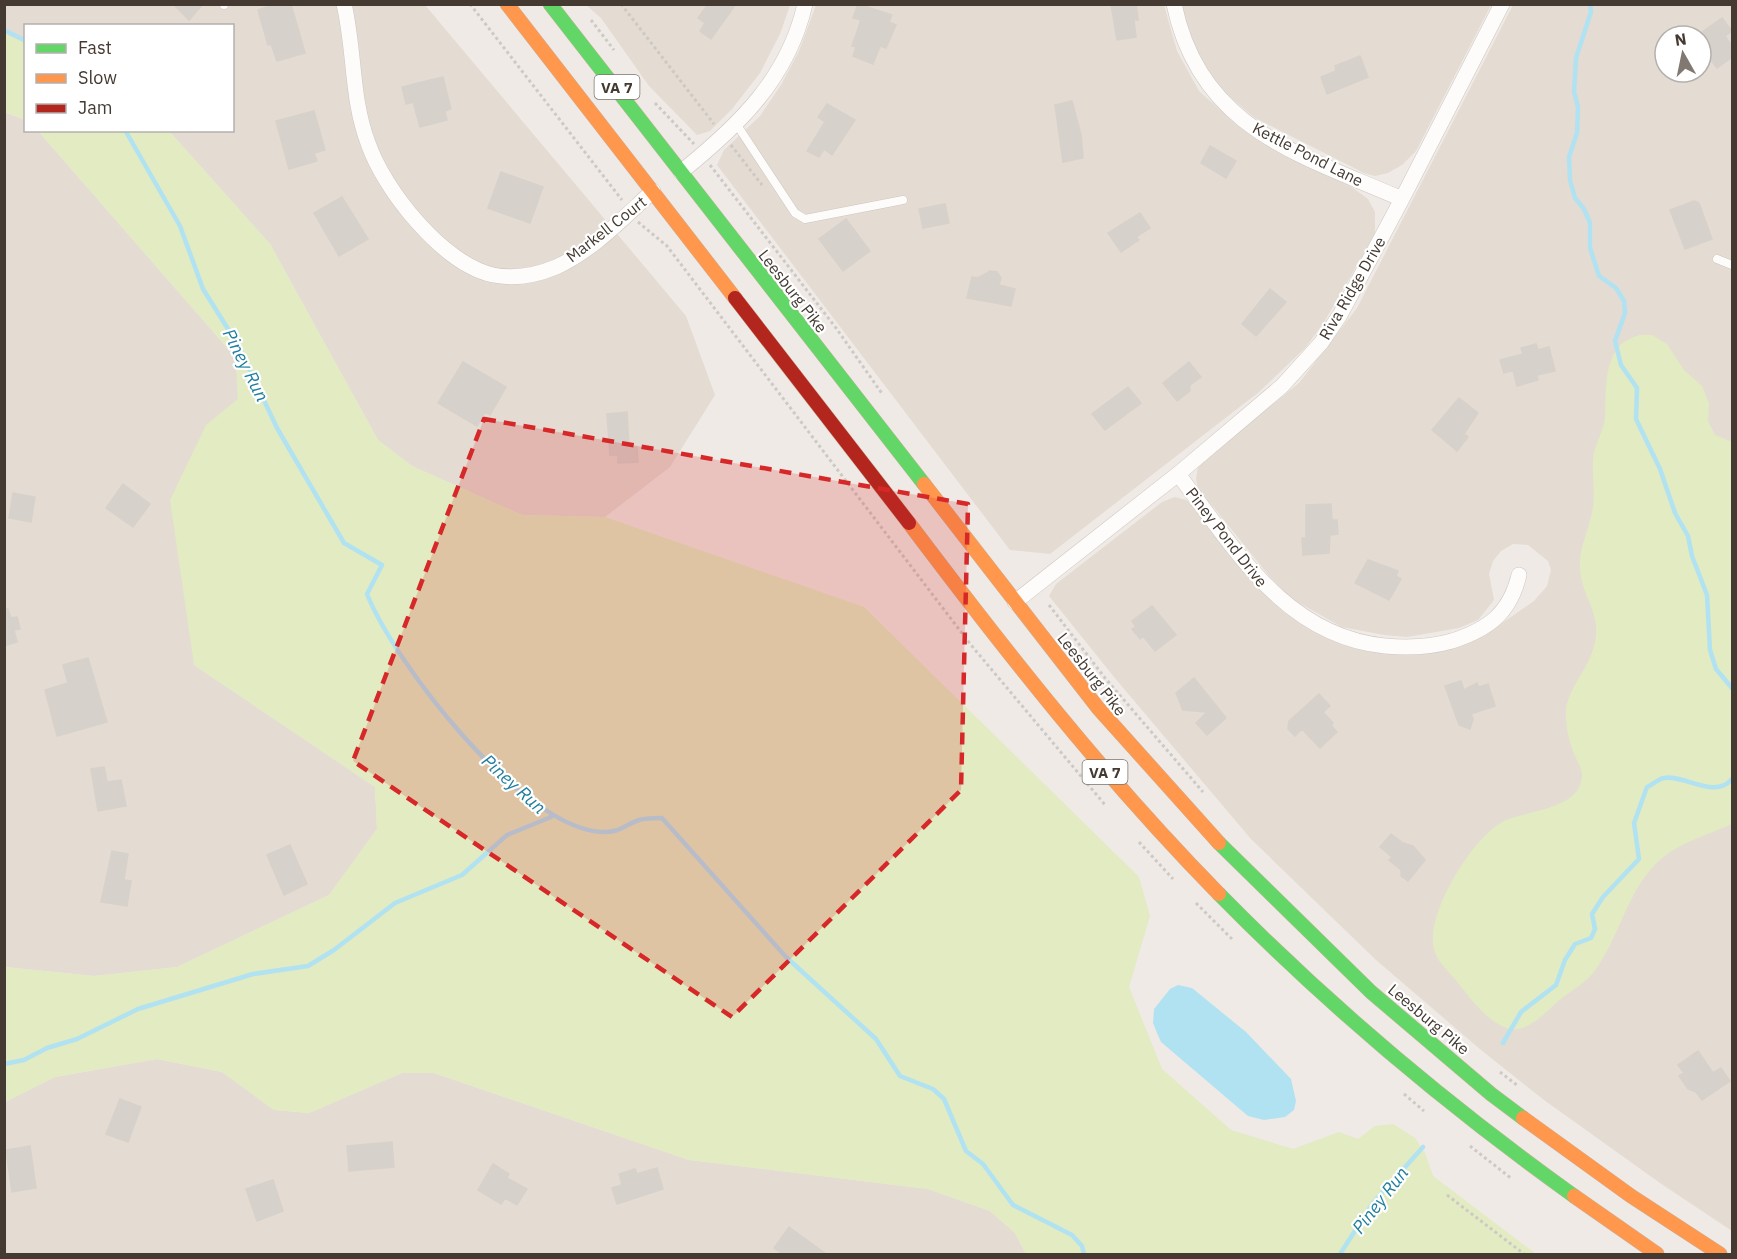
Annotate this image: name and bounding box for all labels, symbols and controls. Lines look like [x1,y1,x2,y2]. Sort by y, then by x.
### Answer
legend [24,24,234,132]
north arrow [1653,24,1713,84]
text: N [1673,28,1688,50]
text: Fast [78,36,112,59]
text: Slow [78,66,117,89]
road number: VA 7 [594,75,640,99]
text: Jam [78,96,113,119]
street label: Kettle Pond Lane [1249,118,1367,191]
street label: Markell Court [562,191,650,267]
street label: Riva Ridge Drive [1314,233,1390,343]
street label: Leesburg Pike [754,245,832,337]
water label: Piney Run [218,325,274,405]
street label: Piney Pond Drive [1182,483,1272,591]
street label: Leesburg Pike [1053,628,1131,720]
water label: Piney Run [477,749,551,819]
road number: VA 7 [1082,760,1128,784]
street label: Leesburg Pike [1384,979,1474,1059]
water label: Piney Run [1347,1162,1413,1238]

